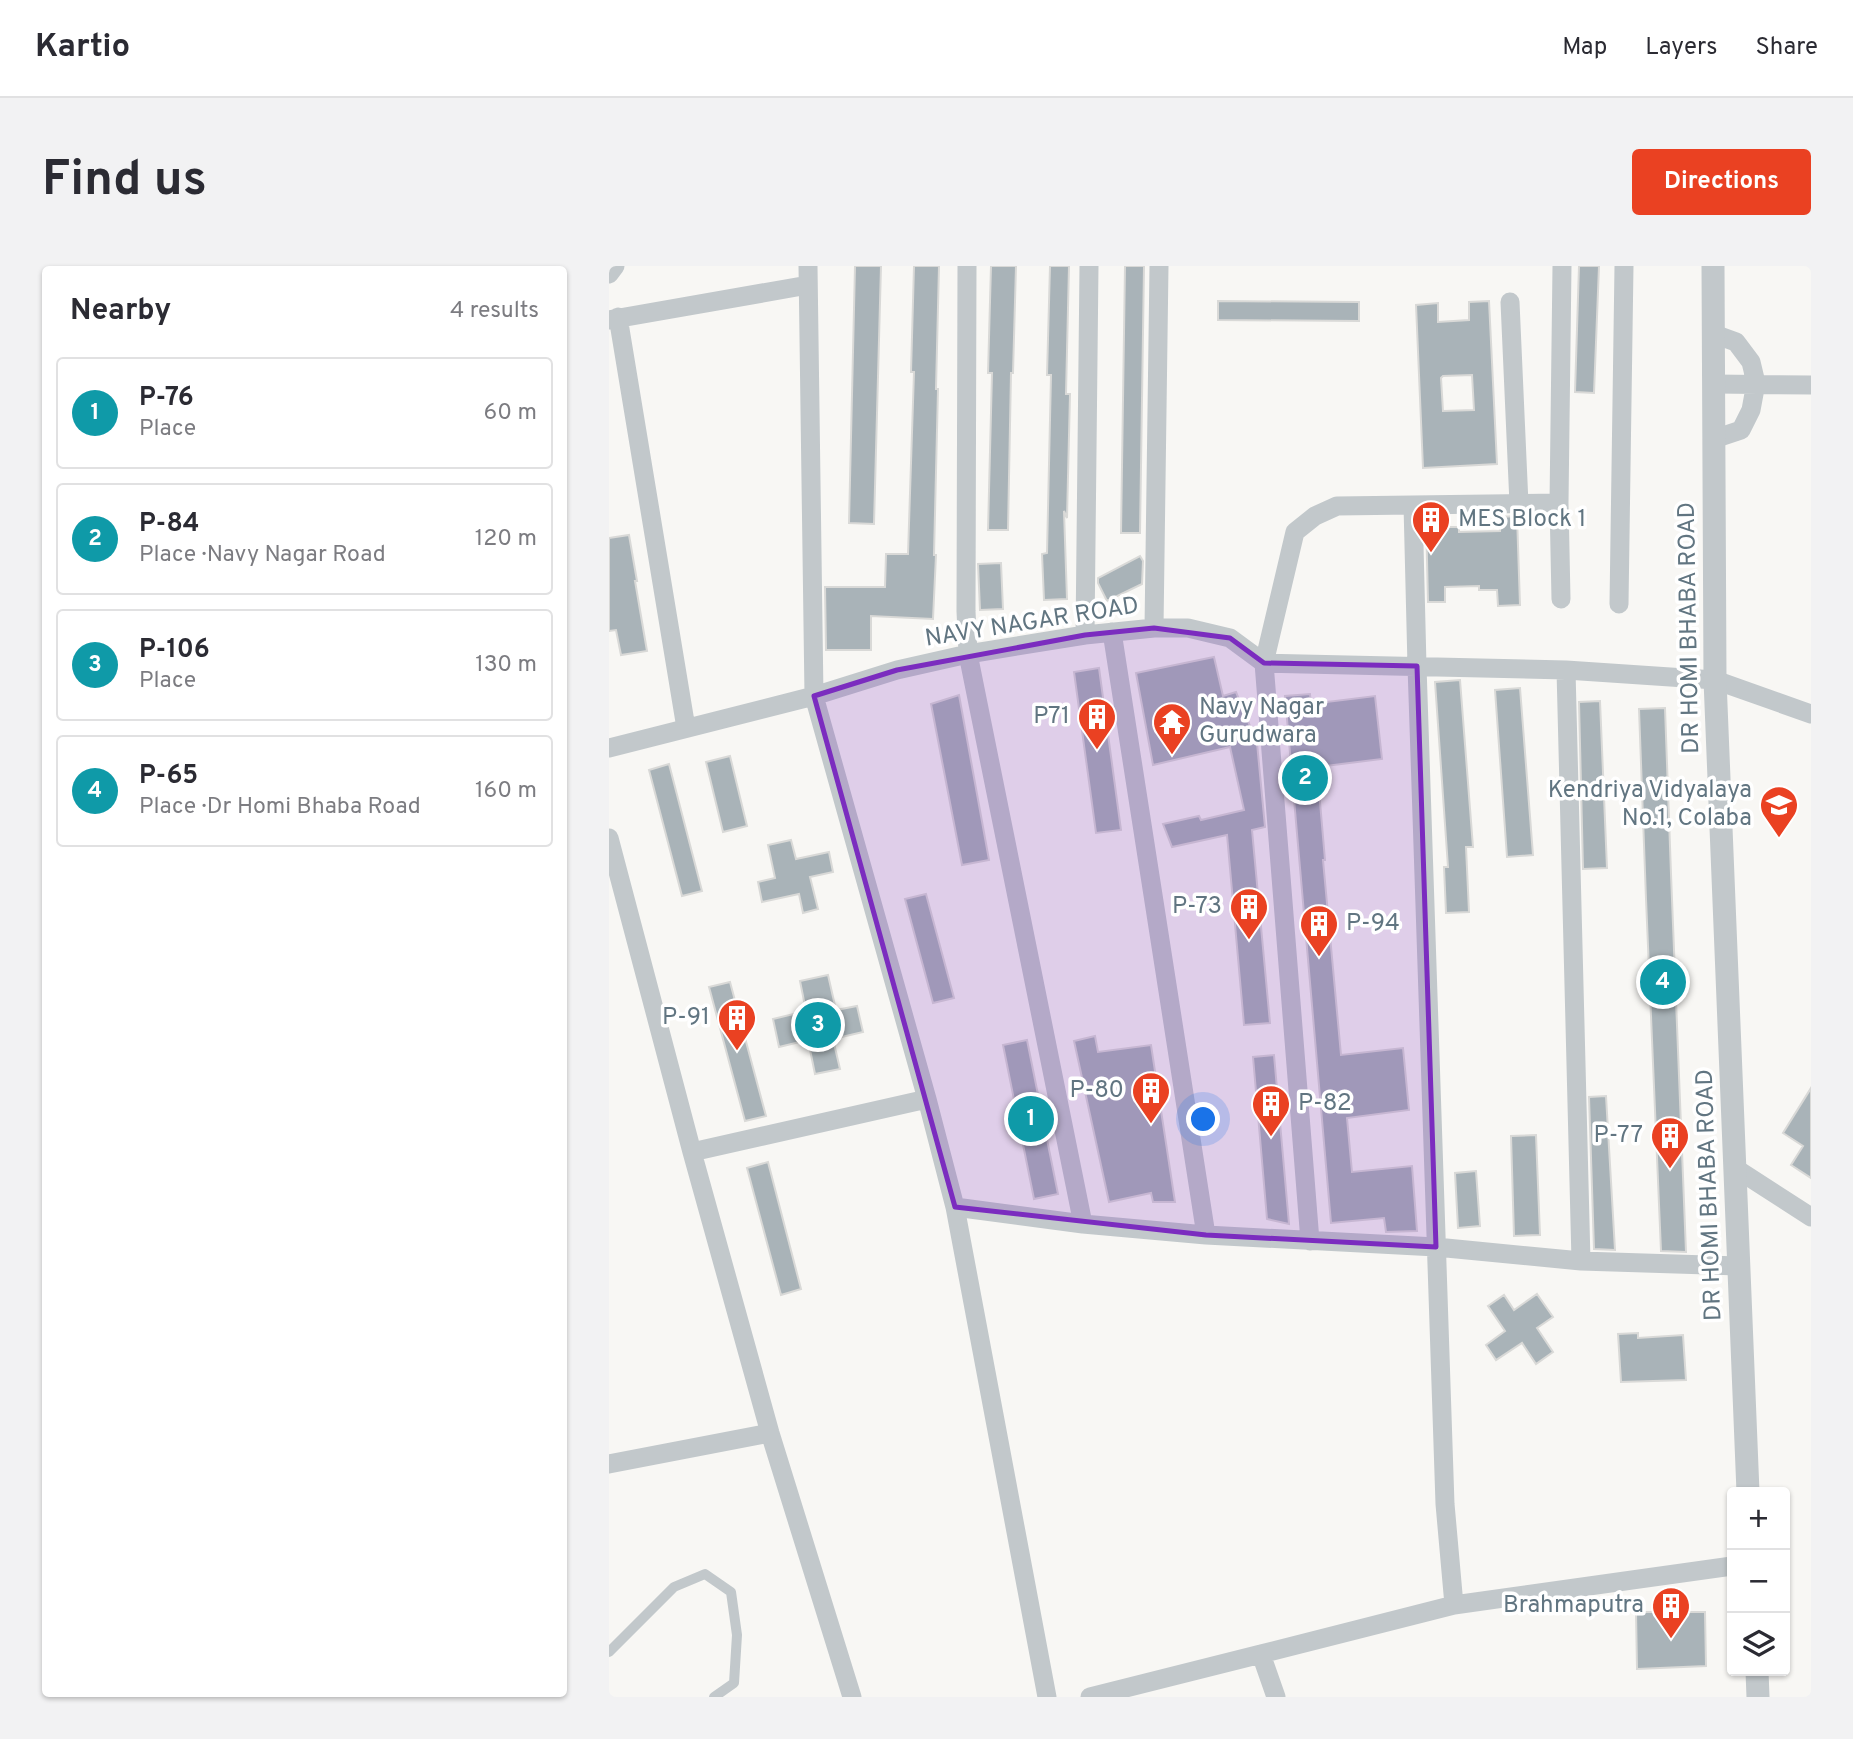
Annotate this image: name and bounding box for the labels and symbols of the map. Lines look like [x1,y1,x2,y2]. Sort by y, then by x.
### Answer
building icon: MES Block 1 [1410,499,1452,554]
street label: DR HOMI BHABA ROAD [1673,502,1707,754]
place label: MES Block 1 [1458,505,1587,535]
street label: NAVY NAGAR ROAD [923,591,1141,655]
place label: Navy Nagar Gurudwara [1199,693,1324,751]
building icon: P71 [1076,696,1118,751]
temple icon: Navy Nagar Gurudwara [1151,701,1193,756]
place label: P71 [1033,702,1070,732]
pin: 2 [1282,752,1328,804]
place label: Kendriya Vidyalaya No.1, Colaba [1548,776,1752,834]
school or university icon: Kendriya Vidyalaya No.1, Colaba [1758,784,1800,839]
building icon: P-73 [1228,886,1270,941]
place label: P-73 [1172,892,1222,922]
building icon: P-94 [1298,903,1340,958]
place label: P-94 [1346,909,1400,939]
pin: 4 [1640,956,1686,1008]
building icon: P-91 [716,997,758,1052]
pin: 3 [795,999,841,1051]
place label: P-91 [662,1003,710,1033]
street label: DR HOMI BHABA ROAD [1691,1069,1729,1321]
building icon: P-80 [1130,1070,1172,1125]
place label: P-80 [1069,1076,1124,1106]
building icon: P-82 [1250,1083,1292,1138]
place label: P-82 [1298,1089,1352,1119]
pin: 1 [1008,1093,1054,1145]
your location [1186,1102,1220,1136]
building icon: P-77 [1649,1115,1691,1170]
place label: P-77 [1594,1121,1643,1151]
building icon: Brahmaputra [1650,1585,1692,1640]
place label: Brahmaputra [1503,1591,1644,1621]

